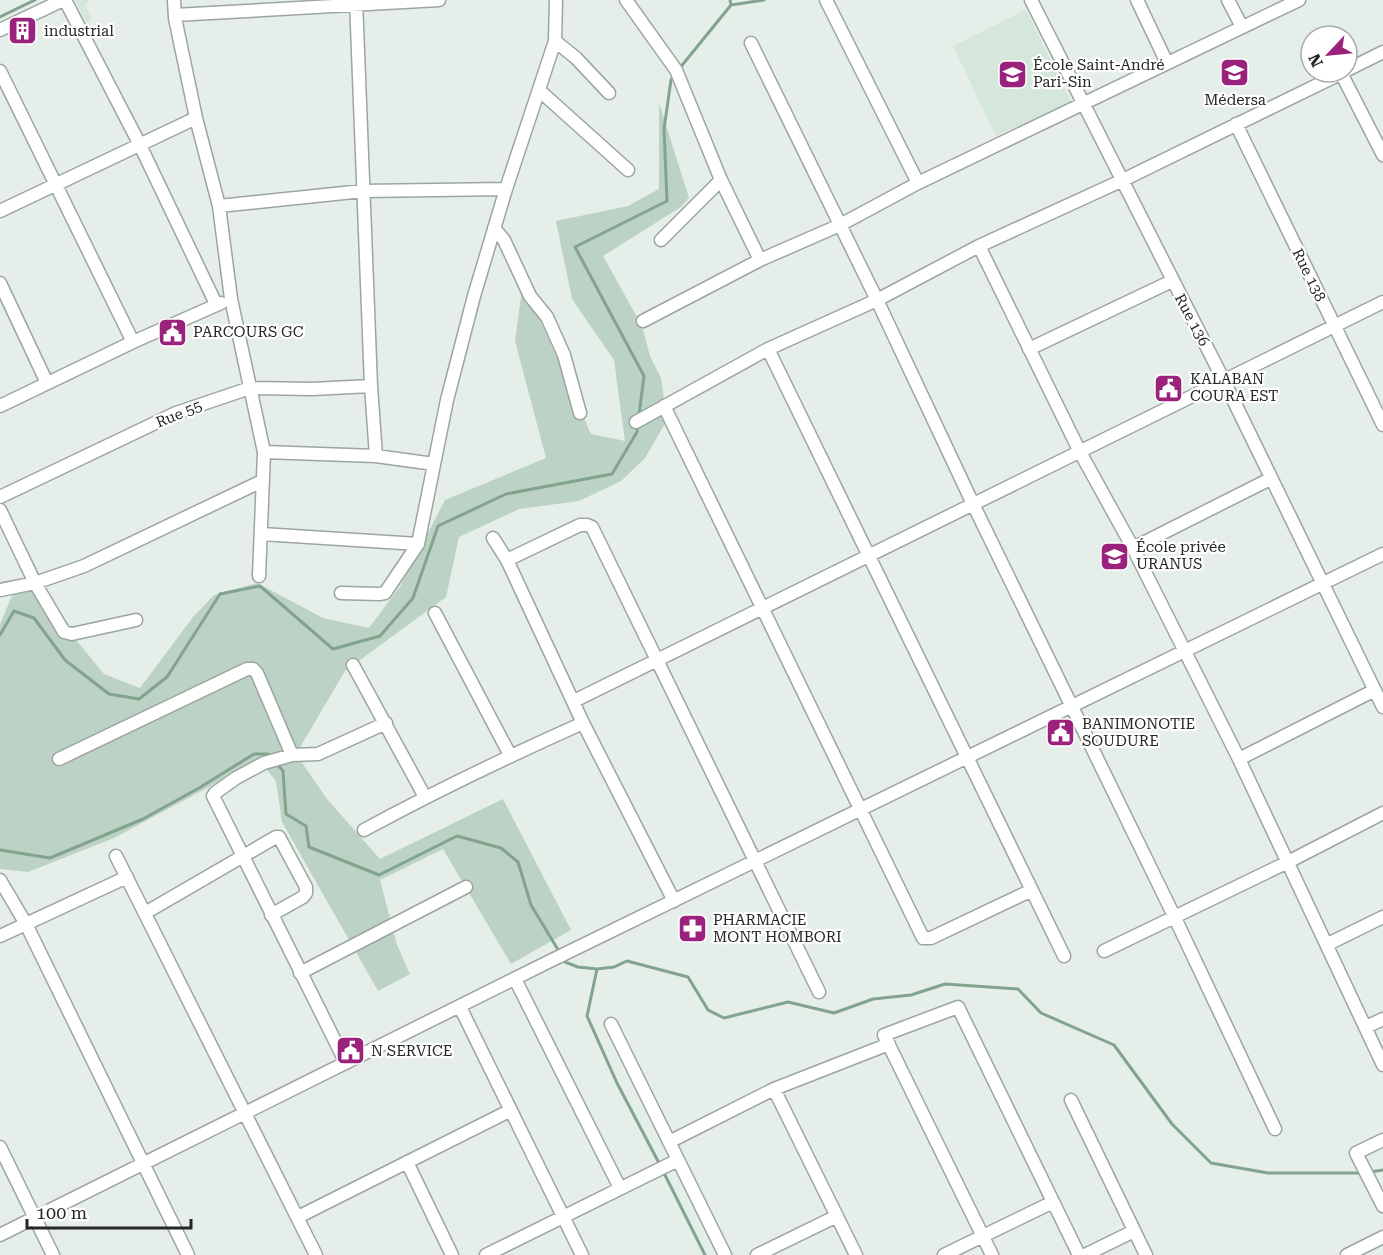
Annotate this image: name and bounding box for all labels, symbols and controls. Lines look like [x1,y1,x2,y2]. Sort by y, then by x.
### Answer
building icon: industrial [7,15,39,47]
place label: industrial [44,22,114,40]
north arrow [1299,24,1359,84]
text: N [1305,51,1327,70]
place label: École Saint-André Pari-Sin [1033,56,1165,91]
school or university icon: Médersa [1219,57,1251,89]
school or university icon: École Saint-André Pari-Sin [996,58,1028,90]
place label: Médersa [1204,91,1266,109]
street label: Rue 138 [1288,246,1330,304]
street label: Rue 136 [1171,291,1213,349]
public building icon: PARCOURS GC [156,316,188,348]
place label: PARCOURS GC [193,323,304,341]
place label: KALABAN COURA EST [1190,370,1278,405]
public building icon: KALABAN COURA EST [1153,372,1185,404]
street label: Rue 55 [153,397,205,431]
place label: École privée URANUS [1136,538,1226,573]
school or university icon: École privée URANUS [1099,540,1131,572]
place label: BANIMONOTIE SOUDURE [1082,715,1195,750]
public building icon: BANIMONOTIE SOUDURE [1045,717,1077,749]
place label: PHARMACIE MONT HOMBORI [713,911,842,946]
pharmacy icon: PHARMACIE MONT HOMBORI [676,913,708,945]
public building icon: N SERVICE [334,1035,366,1067]
place label: N SERVICE [371,1042,452,1060]
scale bar [27,1192,190,1230]
text: 100 m [36,1202,87,1223]

